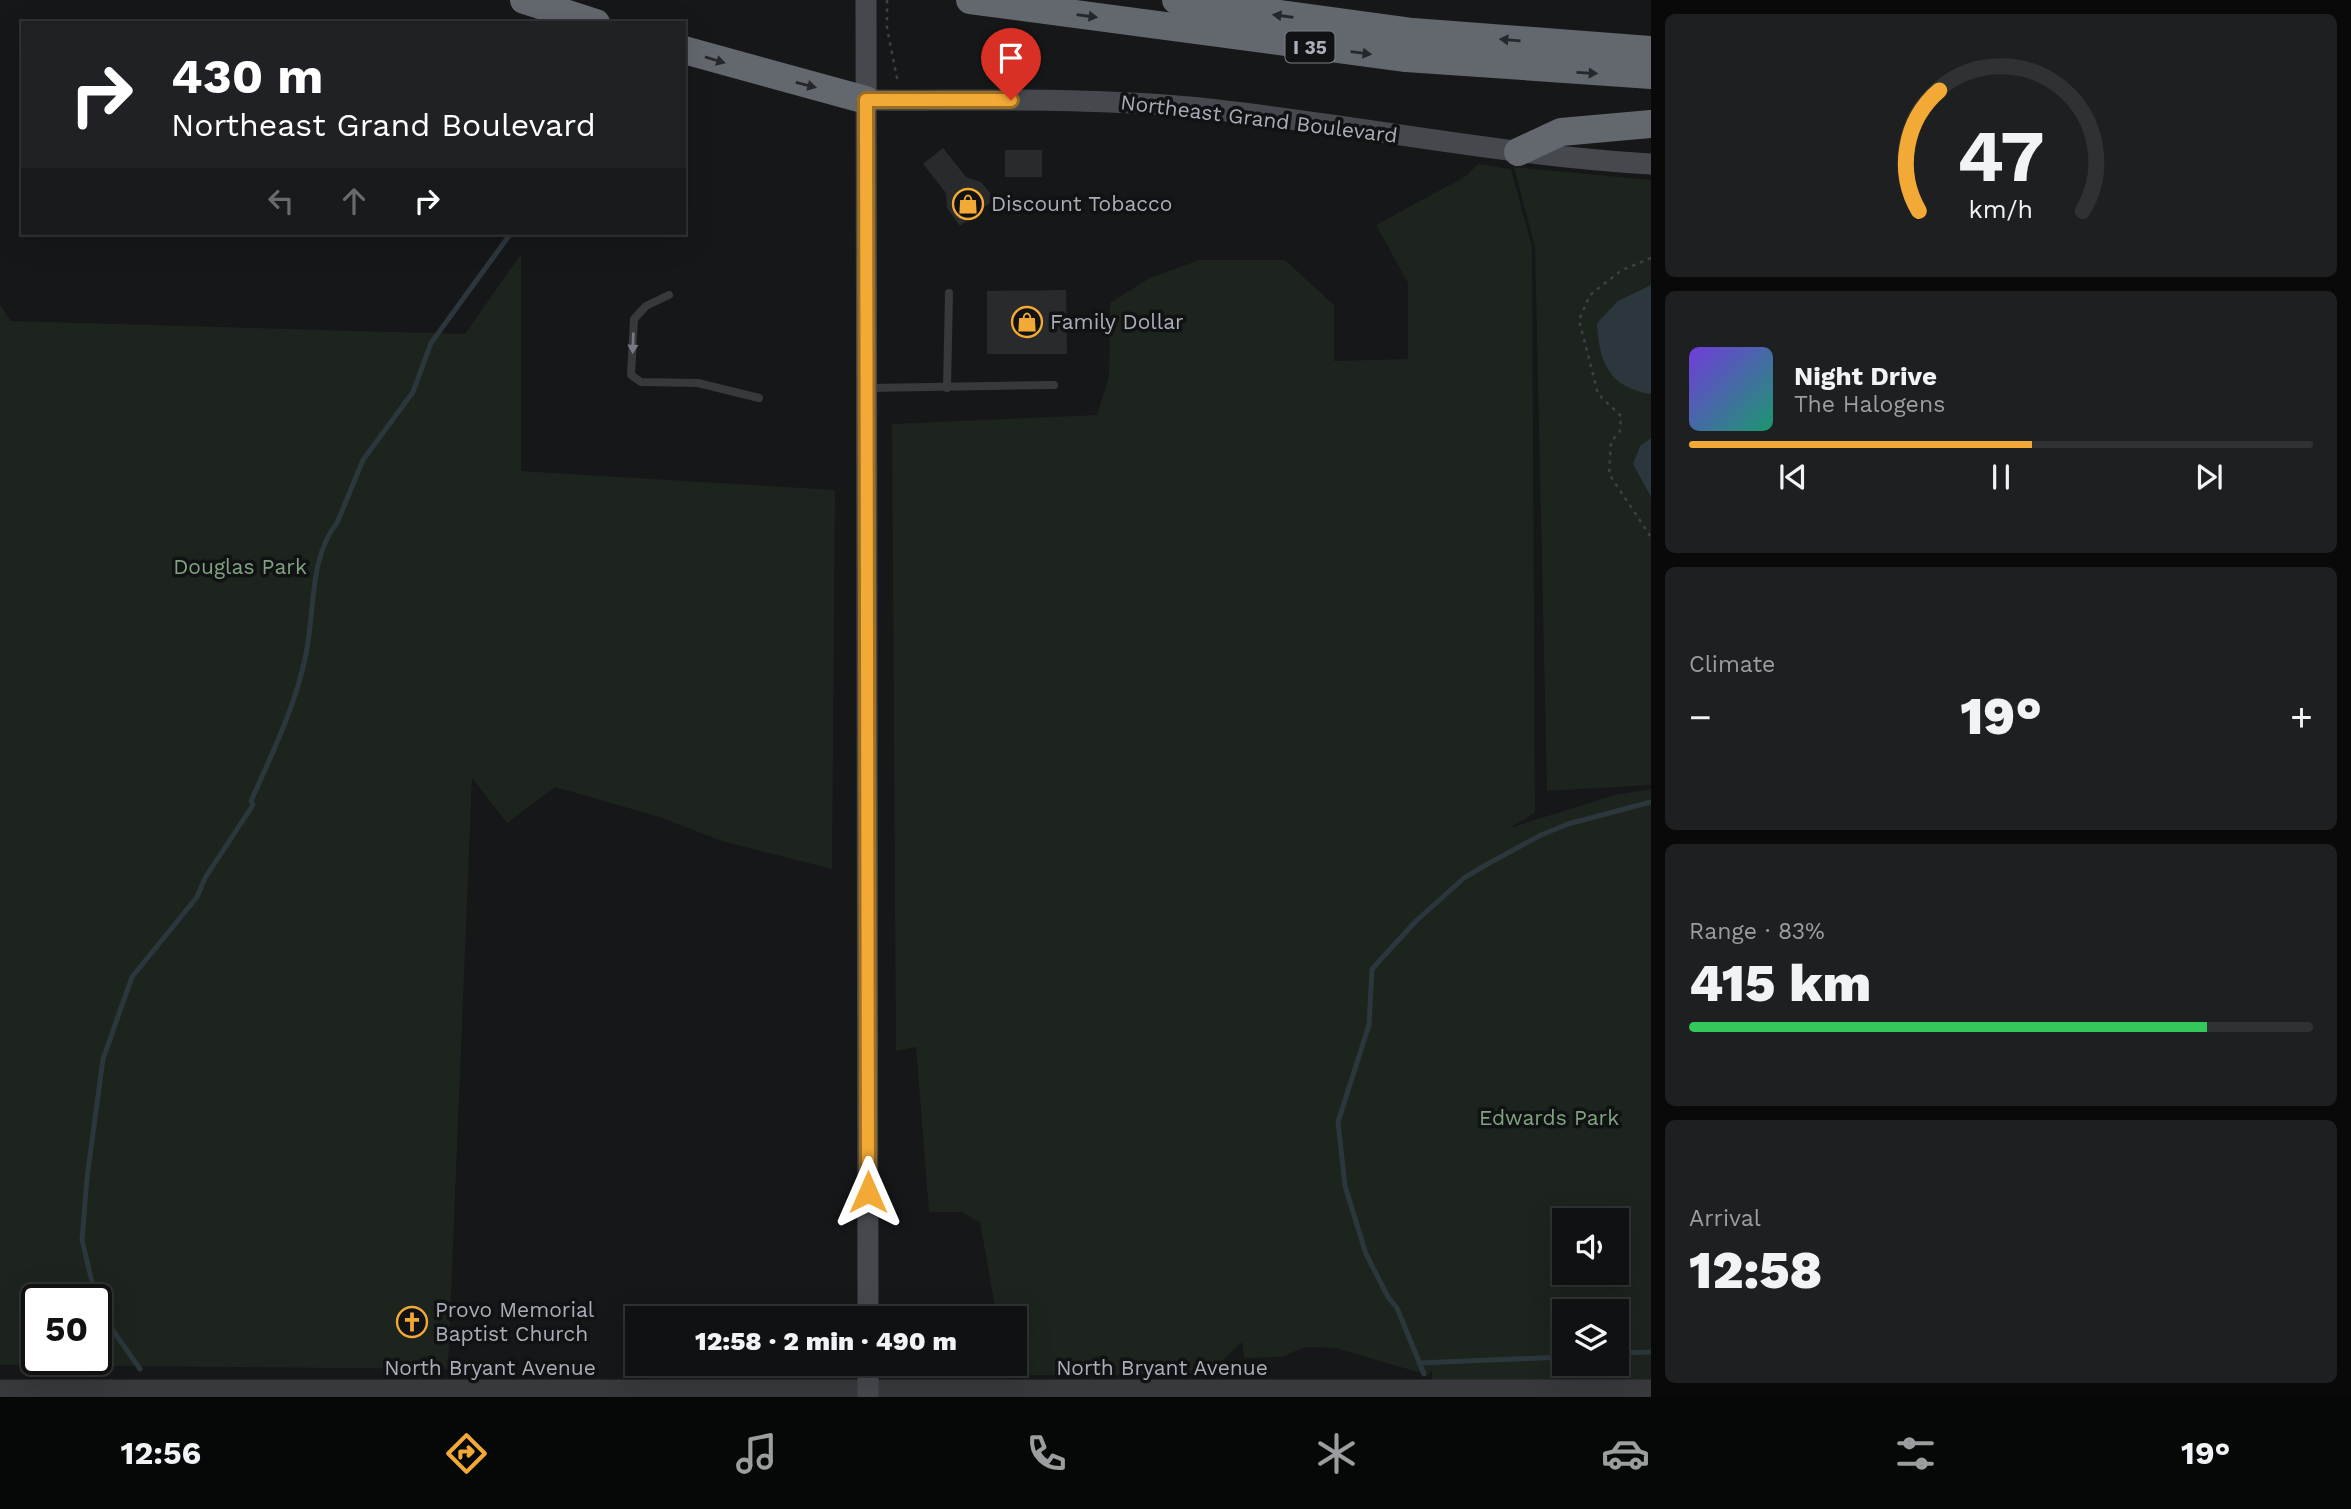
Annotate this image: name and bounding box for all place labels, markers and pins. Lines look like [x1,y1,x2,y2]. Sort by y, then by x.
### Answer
pin [981,28,1041,100]
shop icon: Discount Tobacco [951,187,985,221]
place label: Discount Tobacco [991,191,1172,216]
shop icon: Family Dollar [1010,305,1044,339]
place label: Family Dollar [1050,309,1184,334]
place label: Provo Memorial Baptist Church [435,1297,595,1346]
church icon: Provo Memorial Baptist Church [395,1305,429,1339]

